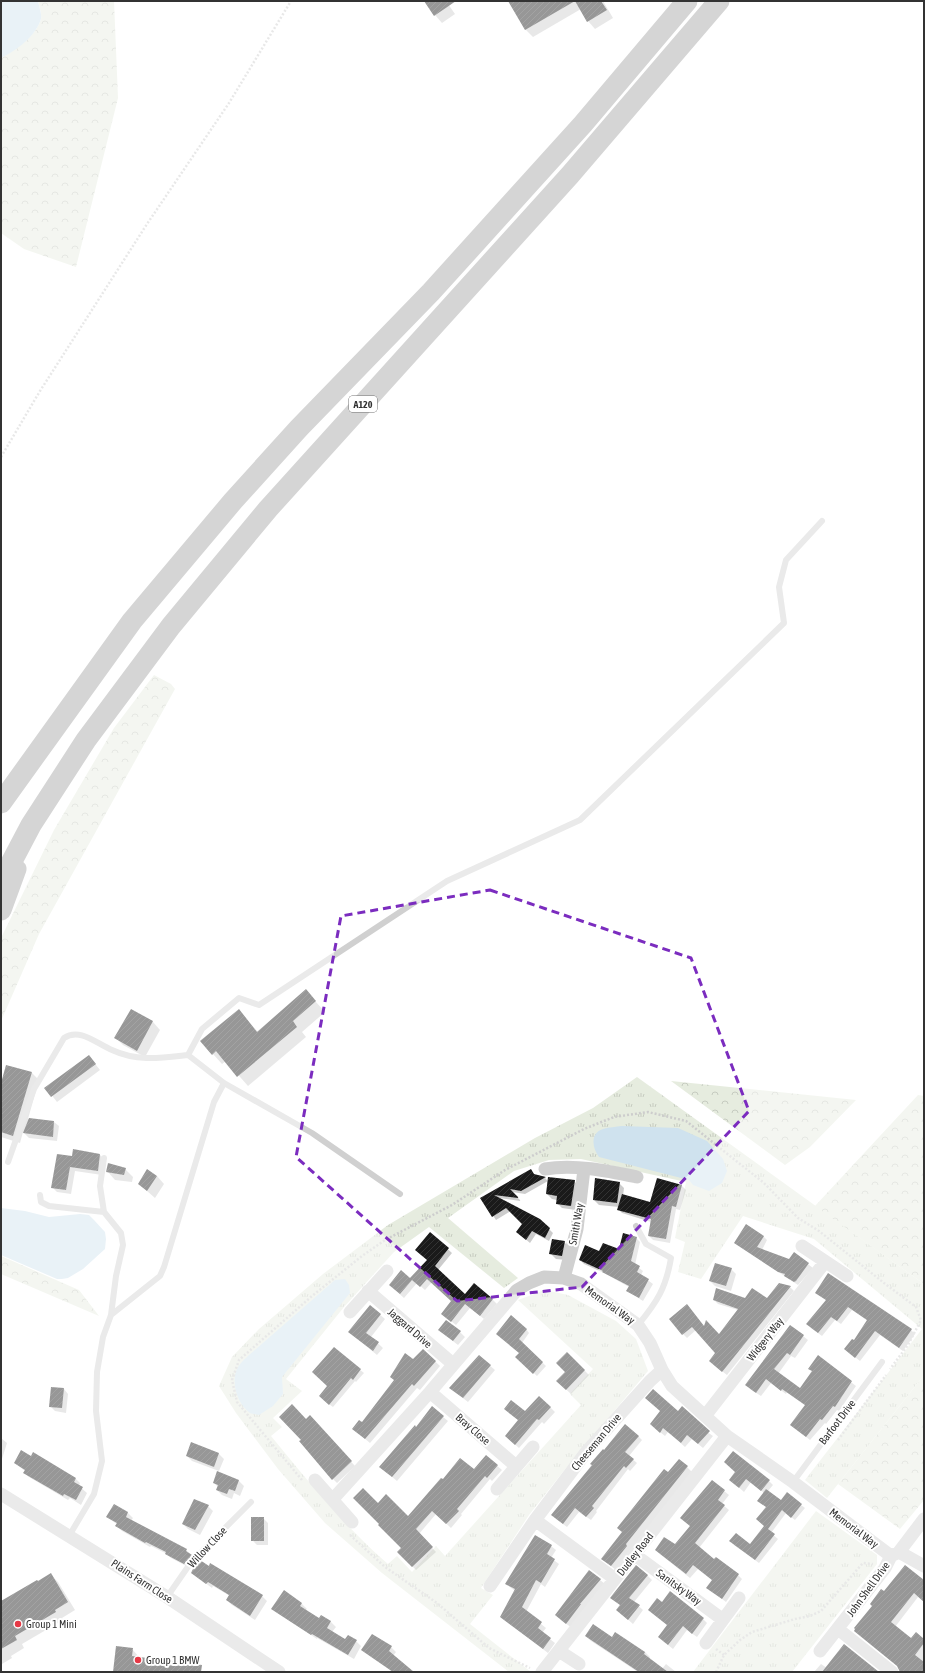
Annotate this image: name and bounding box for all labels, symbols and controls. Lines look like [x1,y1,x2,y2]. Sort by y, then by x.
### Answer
road number: A120 [349,396,377,412]
street label: Smith Way [566,1202,586,1246]
street label: Memorial Way [583,1283,638,1327]
street label: Jaggard Drive [386,1306,434,1350]
street label: Widgery Way [744,1315,786,1363]
street label: Barfoot Drive [816,1397,858,1447]
street label: Bray Close [454,1411,492,1447]
street label: Cheeseman Drive [569,1411,623,1473]
street label: Memorial Way [827,1506,881,1551]
street label: Willow Close [185,1524,229,1570]
street label: Dudley Road [614,1530,656,1578]
street label: Plains Farm Close [109,1557,175,1605]
street label: John Shell Drive [844,1559,892,1619]
street label: Sanitsky Way [654,1567,704,1608]
place label: Group 1 Mini [26,1618,77,1630]
marker: Group 1 Mini [13,1619,23,1629]
place label: Group 1 BMW [146,1654,200,1666]
marker: Group 1 BMW [133,1655,143,1665]

